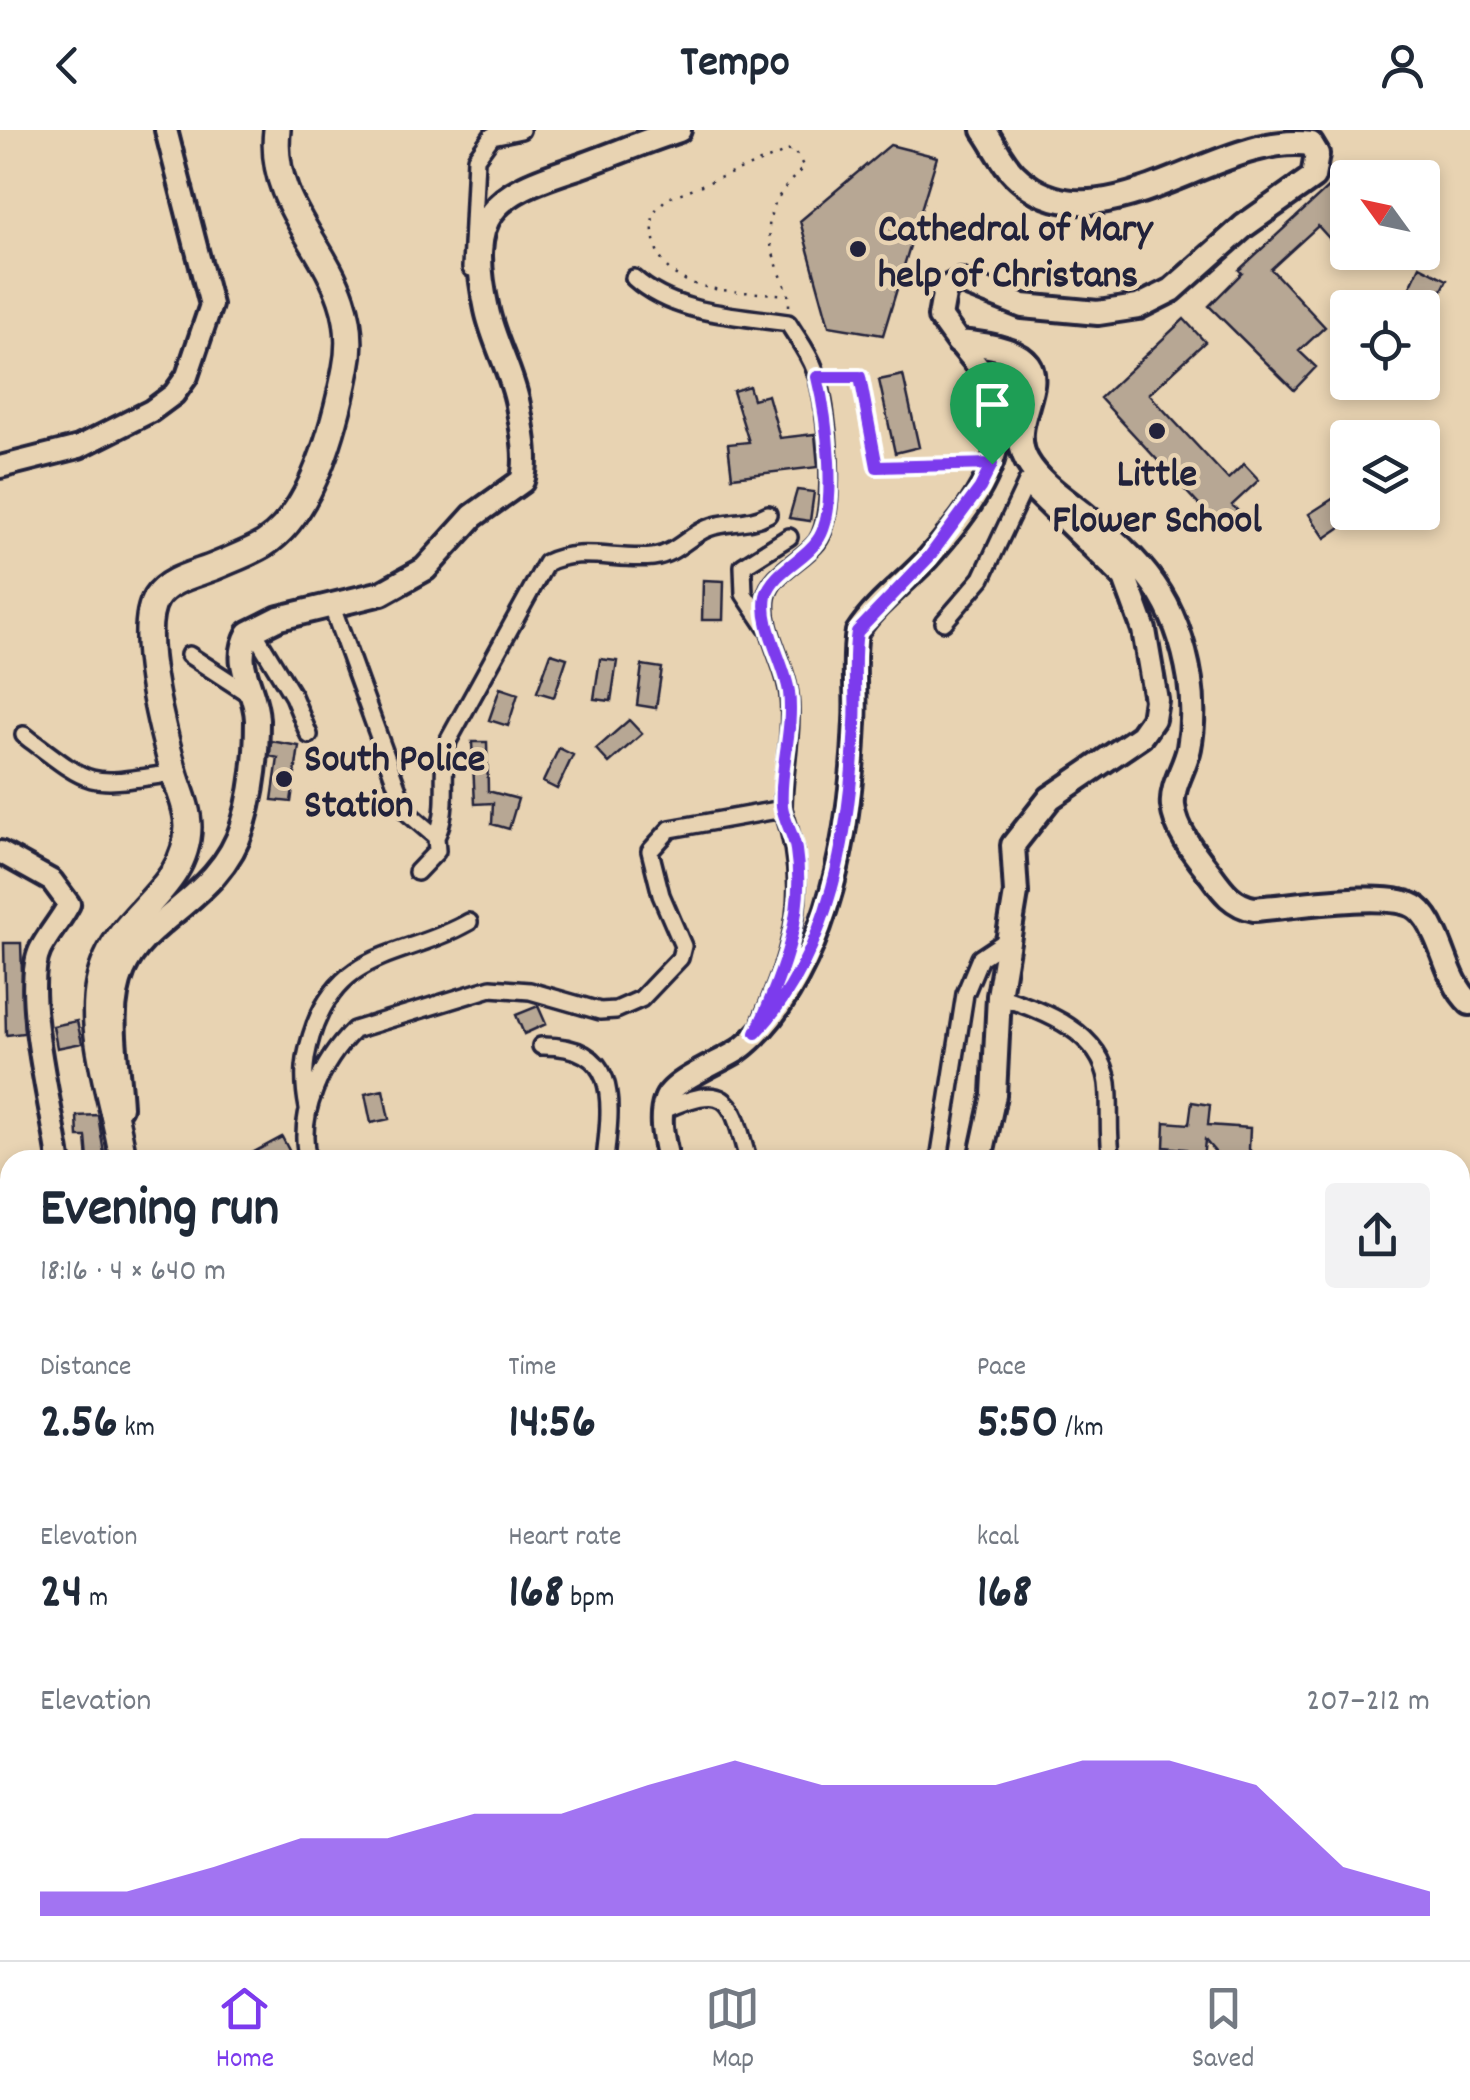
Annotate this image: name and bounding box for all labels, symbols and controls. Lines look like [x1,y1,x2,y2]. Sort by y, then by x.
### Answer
text: Tempo [680,33,790,97]
icon: back [40,38,95,93]
icon: person [1375,38,1430,93]
north arrow [1330,160,1440,270]
map controls [1330,160,1440,530]
place label: Cathedral of Mary help of Christans [878,204,1154,307]
marker: Cathedral of Mary help of Christans [847,238,869,260]
button: locate [1330,290,1440,400]
pin [950,362,1035,465]
icon: arrive [965,377,1020,432]
marker: Little Flower School [1146,420,1168,442]
button: layers [1330,420,1440,530]
place label: Little Flower School [1052,449,1262,552]
place label: South Police Station [304,734,485,837]
marker: South Police Station [273,768,295,790]
text: Evening run [40,1173,279,1252]
button: share [1325,1183,1430,1288]
text: 18:16 · 4 × 640 m [40,1250,226,1296]
text: Distance [40,1349,131,1389]
text: Time [508,1349,556,1389]
text: Pace [977,1349,1026,1389]
text: 2.56 [40,1389,118,1461]
text: 14:56 [508,1389,596,1461]
text: 5:50 [977,1389,1059,1461]
text: km [118,1410,155,1450]
text: /km [1059,1410,1104,1450]
text: Elevation [40,1519,137,1559]
text: Heart rate [508,1519,621,1559]
text: kcal [977,1519,1019,1559]
text: 24 [40,1559,83,1631]
text: 168 [508,1559,564,1631]
text: 168 [977,1559,1032,1631]
text: m [83,1580,108,1620]
text: bpm [564,1580,615,1620]
text: Elevation [40,1680,151,1726]
text: 207–212 m [1306,1680,1430,1726]
tab: Home [216,1981,274,2081]
tab: Map [705,1981,760,2081]
tab: Saved [1192,1981,1254,2081]

